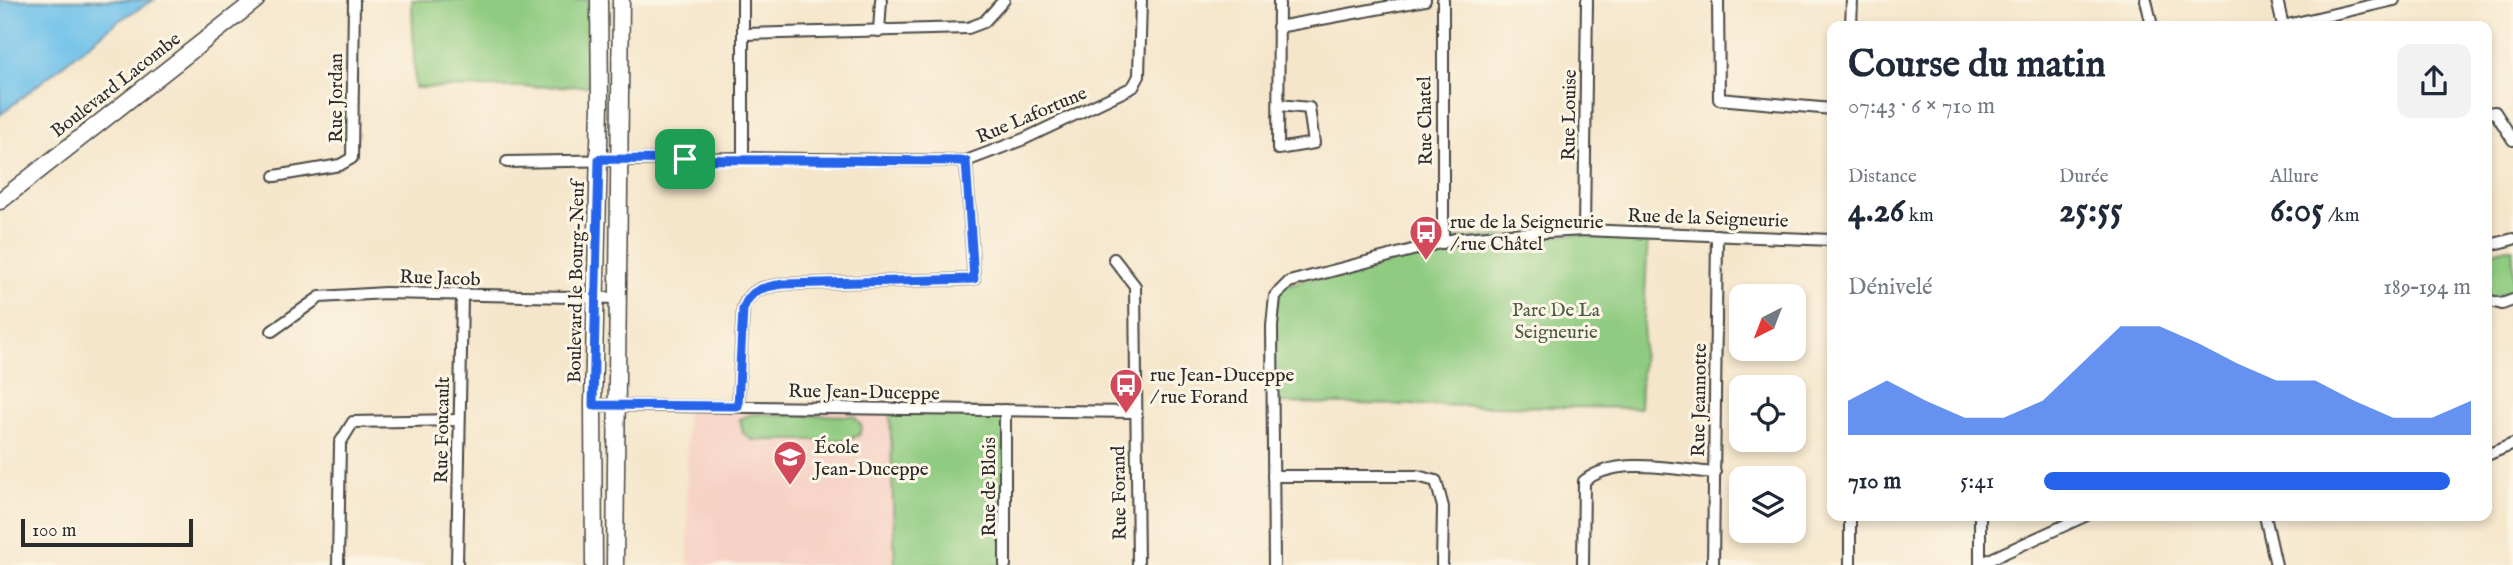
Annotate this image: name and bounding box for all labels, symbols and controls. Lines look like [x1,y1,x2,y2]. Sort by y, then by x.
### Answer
street label: Boulevard Lacombe [47,27,186,144]
text: Course du matin [1848,42,2106,90]
button: share [2397,44,2471,118]
street label: Rue Jordan [325,53,349,143]
street label: Rue Louise [1557,69,1583,161]
street label: Rue Chatel [1413,75,1439,166]
street label: Rue Lafortune [973,82,1091,150]
text: 07:43 · 6 × 710 m [1848,92,1995,121]
pin [655,129,715,189]
icon: arrive [666,140,704,178]
text: Distance [1848,165,1917,189]
text: Durée [2059,165,2109,189]
text: Allure [2270,165,2319,189]
street label: Boulevard le Bourg-Neuf [563,178,591,383]
text: 4.26 [1848,189,1905,234]
text: 25:55 [2059,189,2123,234]
text: 6:05 [2270,189,2324,234]
street label: Rue de la Seigneurie [1627,204,1789,234]
text: km [1905,204,1934,228]
text: /km [2324,204,2359,228]
place label: rue de la Seigneurie / rue Châtel [1450,211,1604,257]
bus stop icon: rue de la Seigneurie / rue Châtel [1407,213,1445,262]
street label: Rue Jacob [399,266,481,292]
text: Dénivelé [1848,273,1933,302]
text: 189–194 m [2383,273,2471,302]
north arrow [1729,284,1806,360]
map controls [1729,284,1806,543]
park label: Parc De La Seigneurie [1512,299,1601,345]
street label: Rue Jeannotte [1687,343,1713,457]
place label: rue Jean-Duceppe / rue Forand [1150,364,1294,410]
bus stop icon: rue Jean-Duceppe / rue Forand [1107,366,1145,415]
button: locate [1729,375,1806,452]
street label: Rue Foucault [430,376,456,484]
street label: Rue Jean-Duceppe [788,380,940,406]
place label: École Jean-Duceppe [812,435,929,482]
street label: Rue de Blois [978,437,1002,537]
school or university icon: École Jean-Duceppe [771,438,809,487]
street label: Rue Forand [1107,445,1133,540]
button: layers [1729,466,1806,543]
text: 710 m [1848,467,1901,496]
text: 5:41 [1960,467,1994,496]
scale bar [21,516,192,548]
text: 100 m [32,519,76,543]

